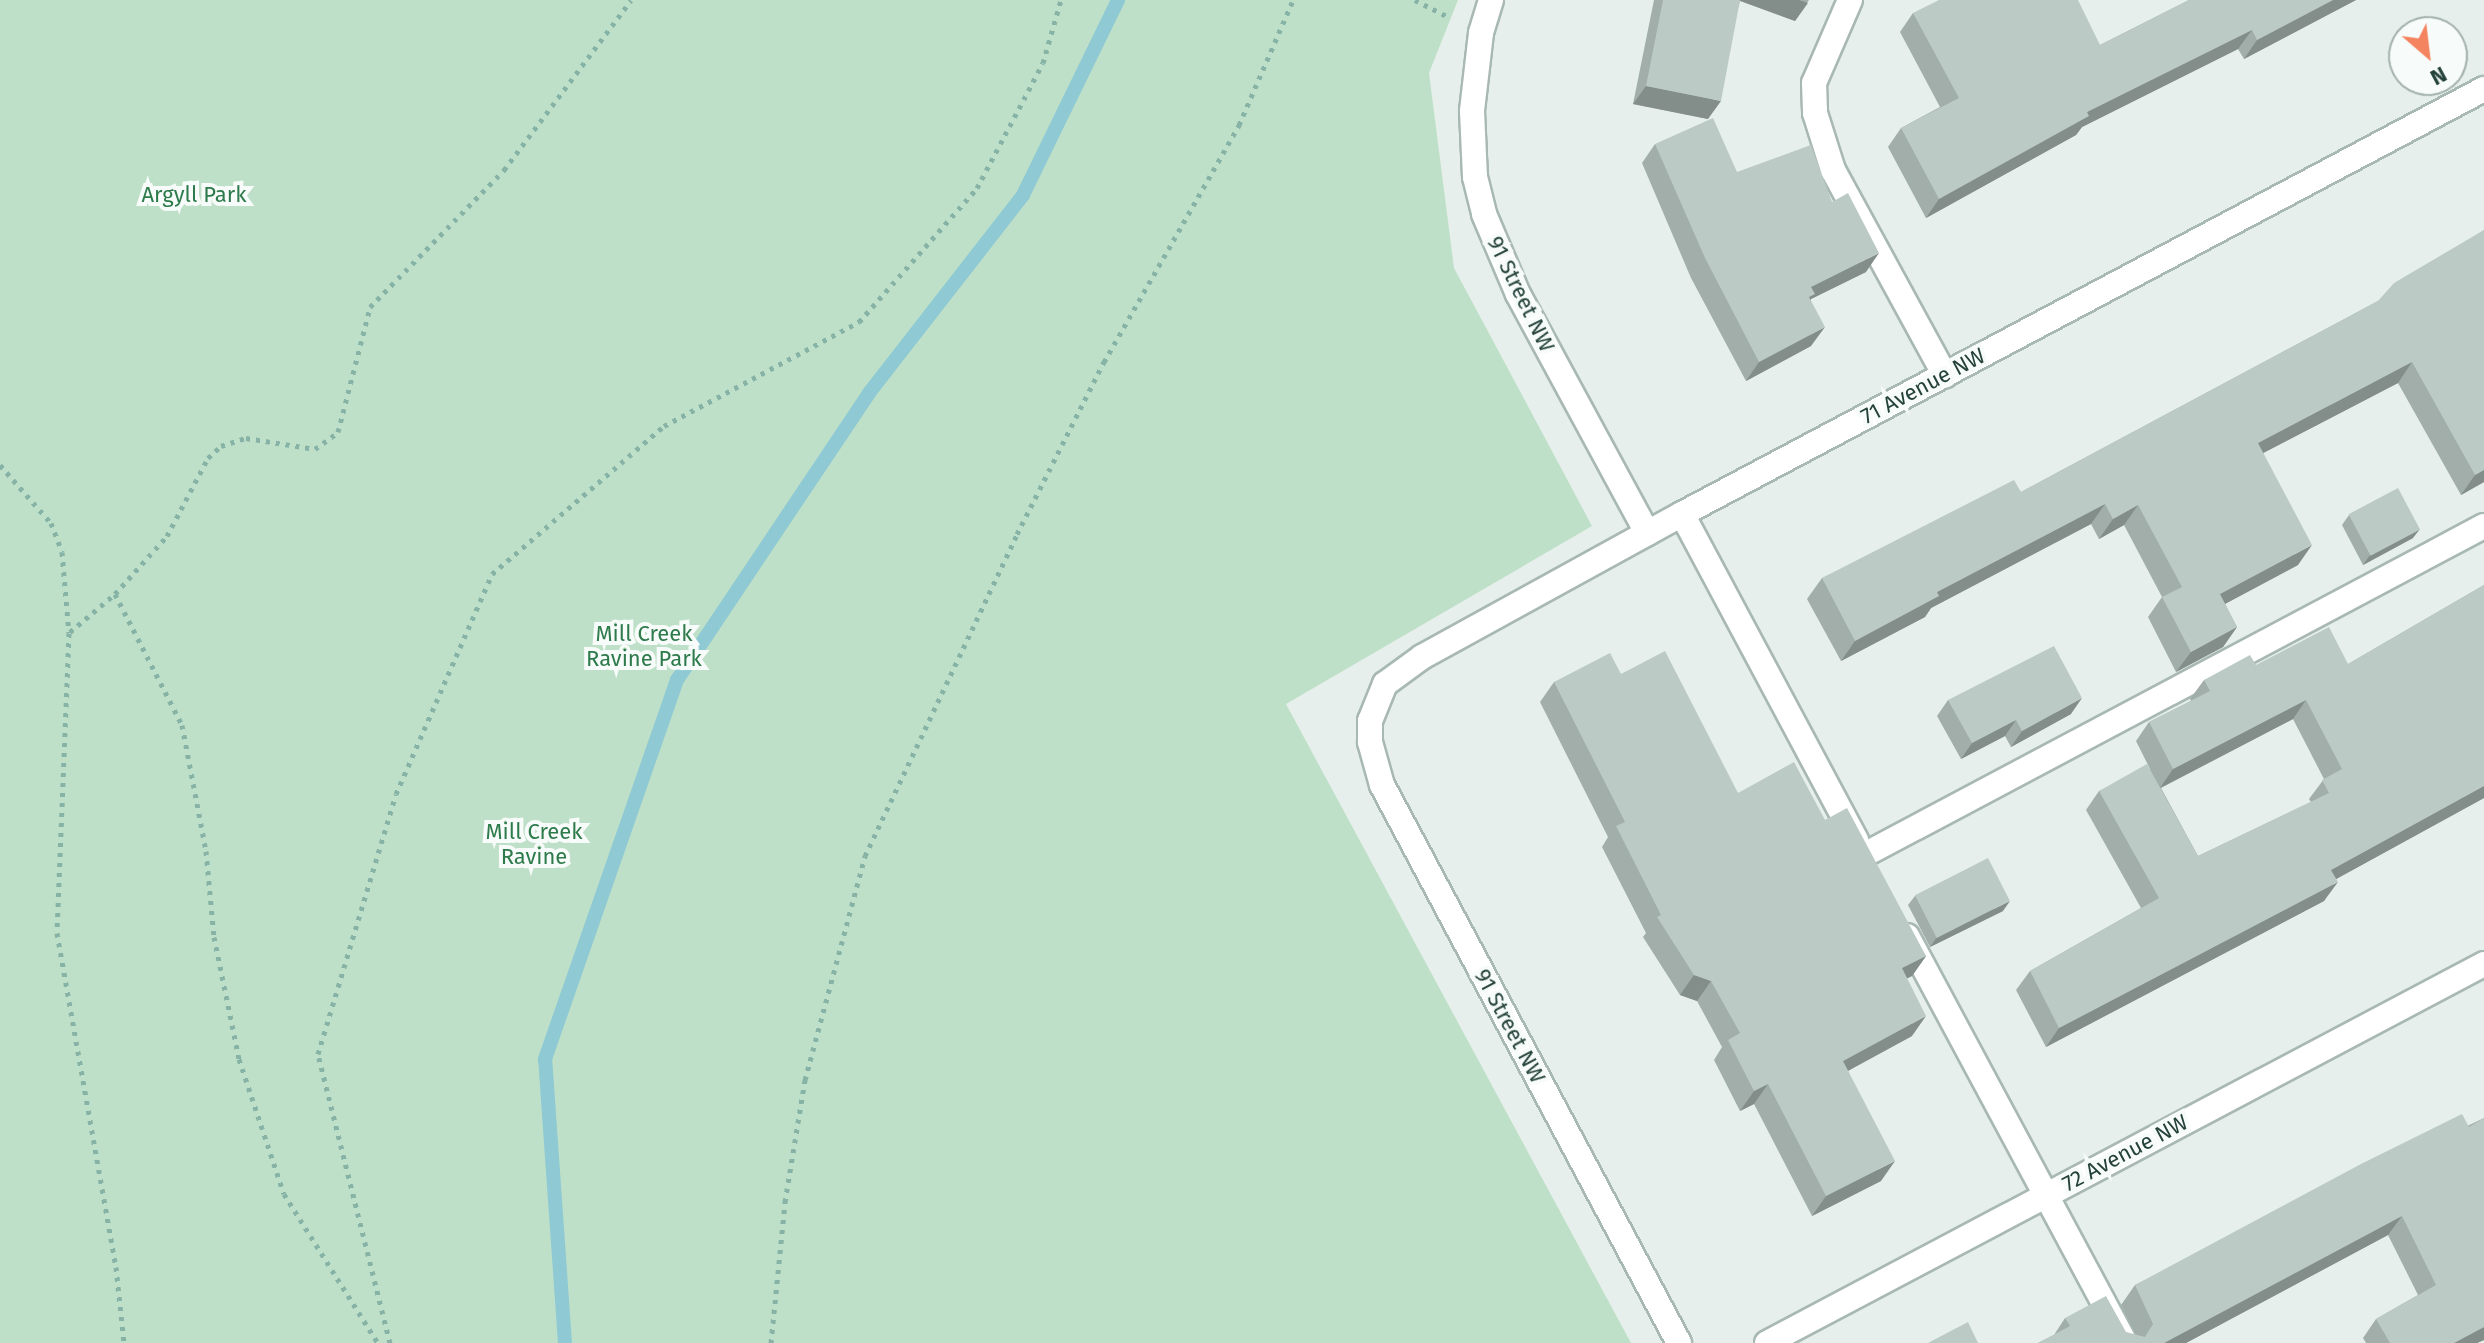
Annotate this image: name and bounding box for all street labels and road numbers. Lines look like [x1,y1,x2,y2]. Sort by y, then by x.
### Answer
street label: 91 Street NW [1482,232,1560,356]
street label: 71 Avenue NW [1856,342,1990,430]
street label: 91 Street NW [1469,965,1551,1087]
street label: 72 Avenue NW [2058,1109,2192,1197]

